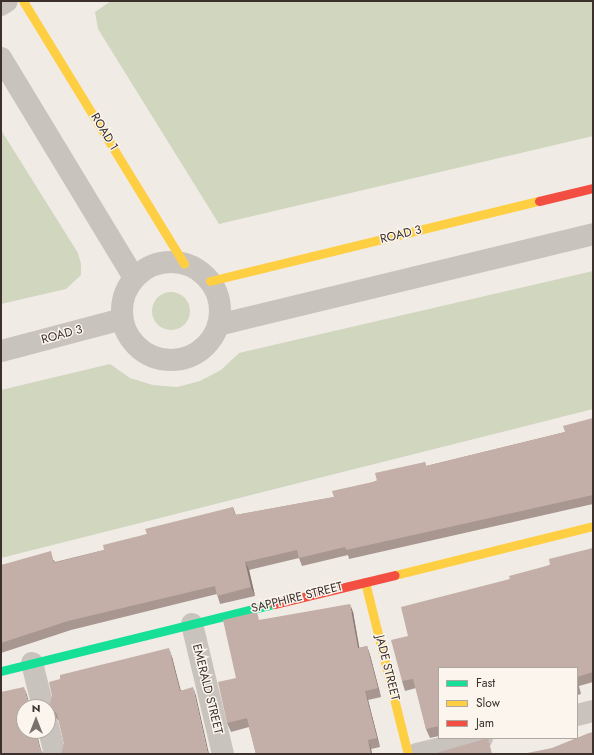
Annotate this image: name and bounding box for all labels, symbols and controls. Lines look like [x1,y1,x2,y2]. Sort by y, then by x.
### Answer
street label: ROAD 1 [87,111,121,153]
street label: ROAD 3 [379,223,423,247]
street label: ROAD 3 [40,323,84,347]
street label: SAPPHIRE STREET [250,580,344,616]
street label: JADE STREET [372,634,402,702]
street label: EMERALD STREET [189,642,225,736]
legend [438,667,578,739]
text: Fast [476,674,495,692]
text: Slow [476,694,500,712]
north arrow [16,699,56,739]
text: N [32,700,40,716]
text: Jam [476,714,494,732]

